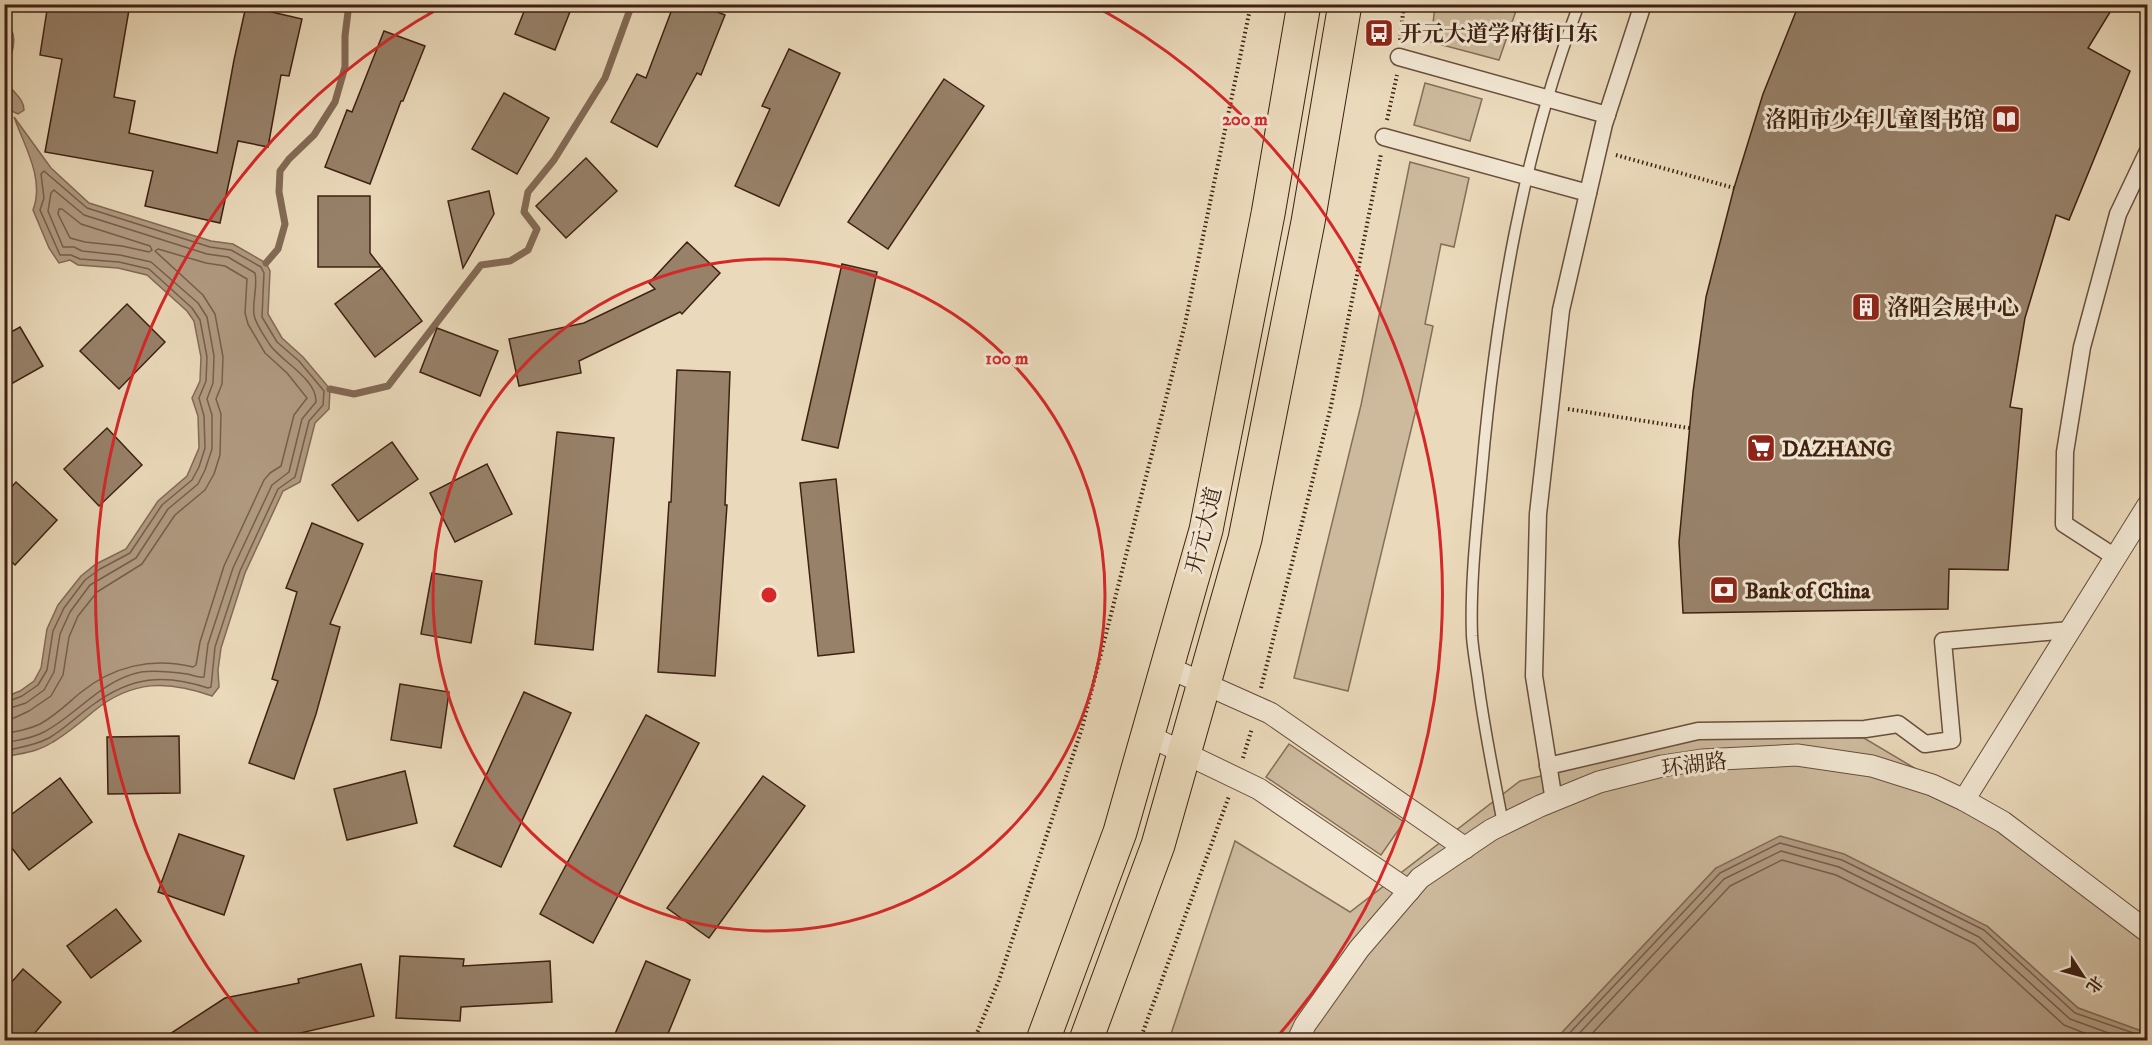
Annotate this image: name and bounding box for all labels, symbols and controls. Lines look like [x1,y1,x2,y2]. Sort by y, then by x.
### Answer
bus stop icon: 开元大道学府街口东 [1363,17,1395,49]
place label: 开元大道学府街口东 [1400,21,1598,48]
library icon: 洛阳市少年儿童图书馆 [1990,103,2022,135]
place label: 洛阳市少年儿童图书馆 [1765,107,1985,134]
text: 200 m [1222,109,1268,131]
building icon: 洛阳会展中心 [1850,291,1882,323]
place label: 洛阳会展中心 [1887,295,2019,322]
text: 100 m [985,348,1029,370]
supermarket icon: DAZHANG [1745,432,1777,464]
place label: DAZHANG [1782,436,1893,463]
street label: 开元大道 [1181,484,1228,576]
bank icon: Bank of China [1708,574,1740,606]
place label: Bank of China [1745,578,1871,605]
centre of rings [759,585,779,605]
street label: 环湖路 [1660,748,1729,783]
north arrow [2053,946,2113,1006]
text: 北 [2082,972,2107,997]

